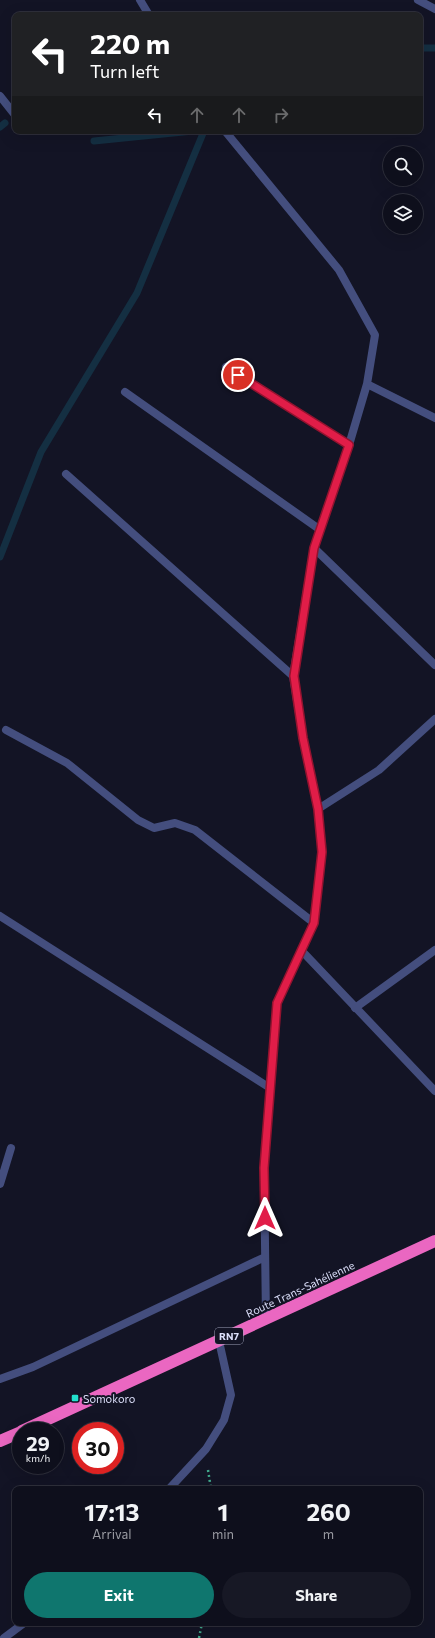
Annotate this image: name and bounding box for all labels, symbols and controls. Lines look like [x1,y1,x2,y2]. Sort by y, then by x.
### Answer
text: 220 m [90,26,170,60]
icon: left [24,28,76,80]
text: Turn left [90,60,159,82]
icon: left [144,104,166,126]
icon: ahead [186,104,208,126]
icon: ahead [228,104,250,126]
icon: right [270,104,292,126]
map controls [383,146,423,234]
button: search [383,146,423,186]
button: layers [383,194,423,234]
pin [221,358,255,392]
icon: arrive [227,364,249,386]
position arrow [244,1197,286,1239]
street label: Route Trans-Sahélienne [244,1258,357,1320]
road number: RN7 [215,1328,243,1344]
place label: Somokoro [83,1392,136,1405]
marker: Somokoro [70,1393,80,1403]
speed limit sign: 30 [72,1422,124,1474]
text: 29 [26,1431,50,1455]
text: km/h [26,1452,50,1464]
text: 17:13 [84,1497,140,1526]
text: 1 [218,1497,228,1526]
text: 260 [306,1497,351,1526]
text: Arrival [92,1526,132,1542]
text: min [212,1526,234,1542]
text: m [323,1526,334,1542]
button: Exit [24,1572,214,1618]
button: Share [222,1572,411,1618]

